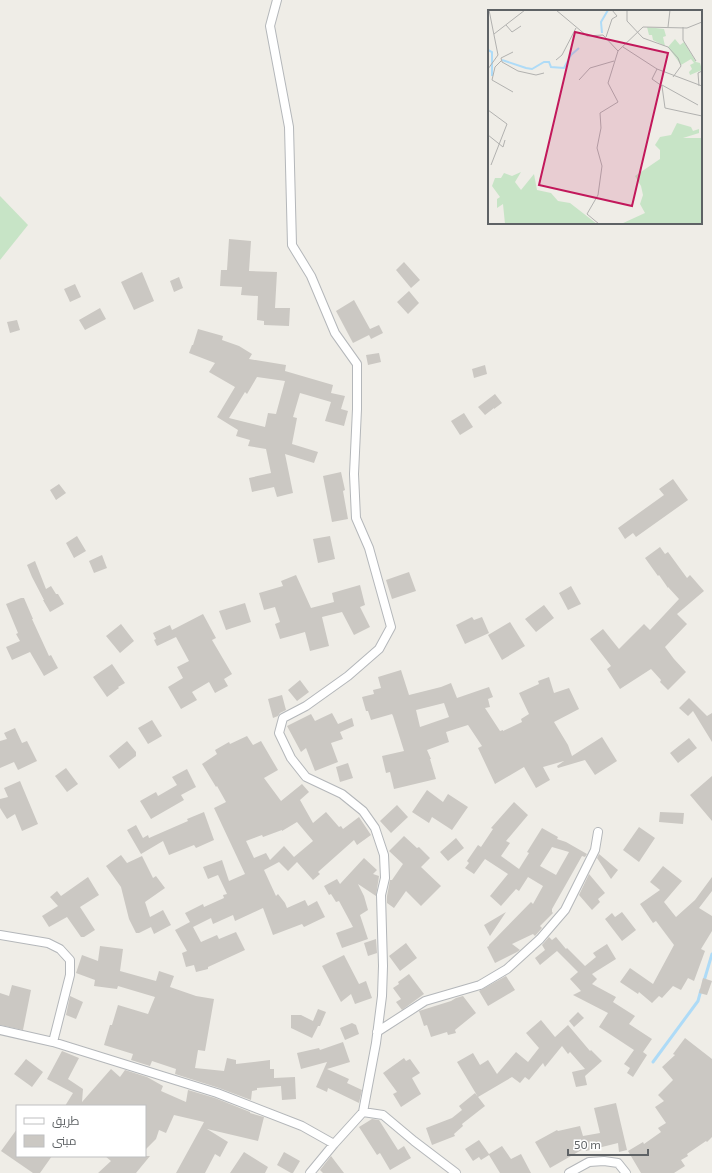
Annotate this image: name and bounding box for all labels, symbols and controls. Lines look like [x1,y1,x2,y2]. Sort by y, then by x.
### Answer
inset map [488,10,702,224]
legend [16,1105,146,1157]
text: طريق [52,1113,80,1128]
scale bar [568,1131,648,1157]
text: مبنى [52,1133,77,1148]
text: 50 m [574,1137,601,1151]

